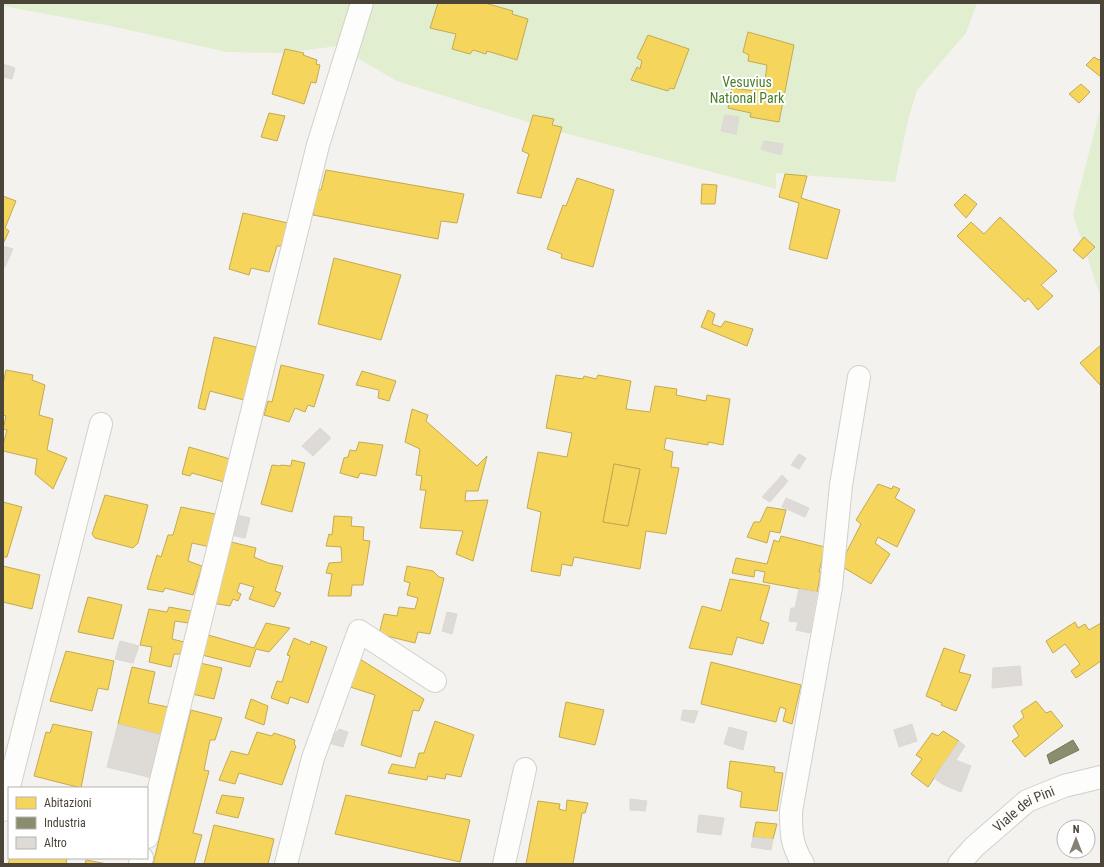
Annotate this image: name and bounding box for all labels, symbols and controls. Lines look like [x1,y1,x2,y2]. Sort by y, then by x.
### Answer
park label: Vesuvius National Park [710,74,785,106]
street label: Viale dei Pini [989,783,1057,835]
legend [8,787,148,859]
text: Abitazioni [44,796,92,810]
text: Industria [44,816,86,830]
north arrow [1056,819,1096,859]
text: N [1073,823,1080,836]
text: Altro [44,836,67,850]

